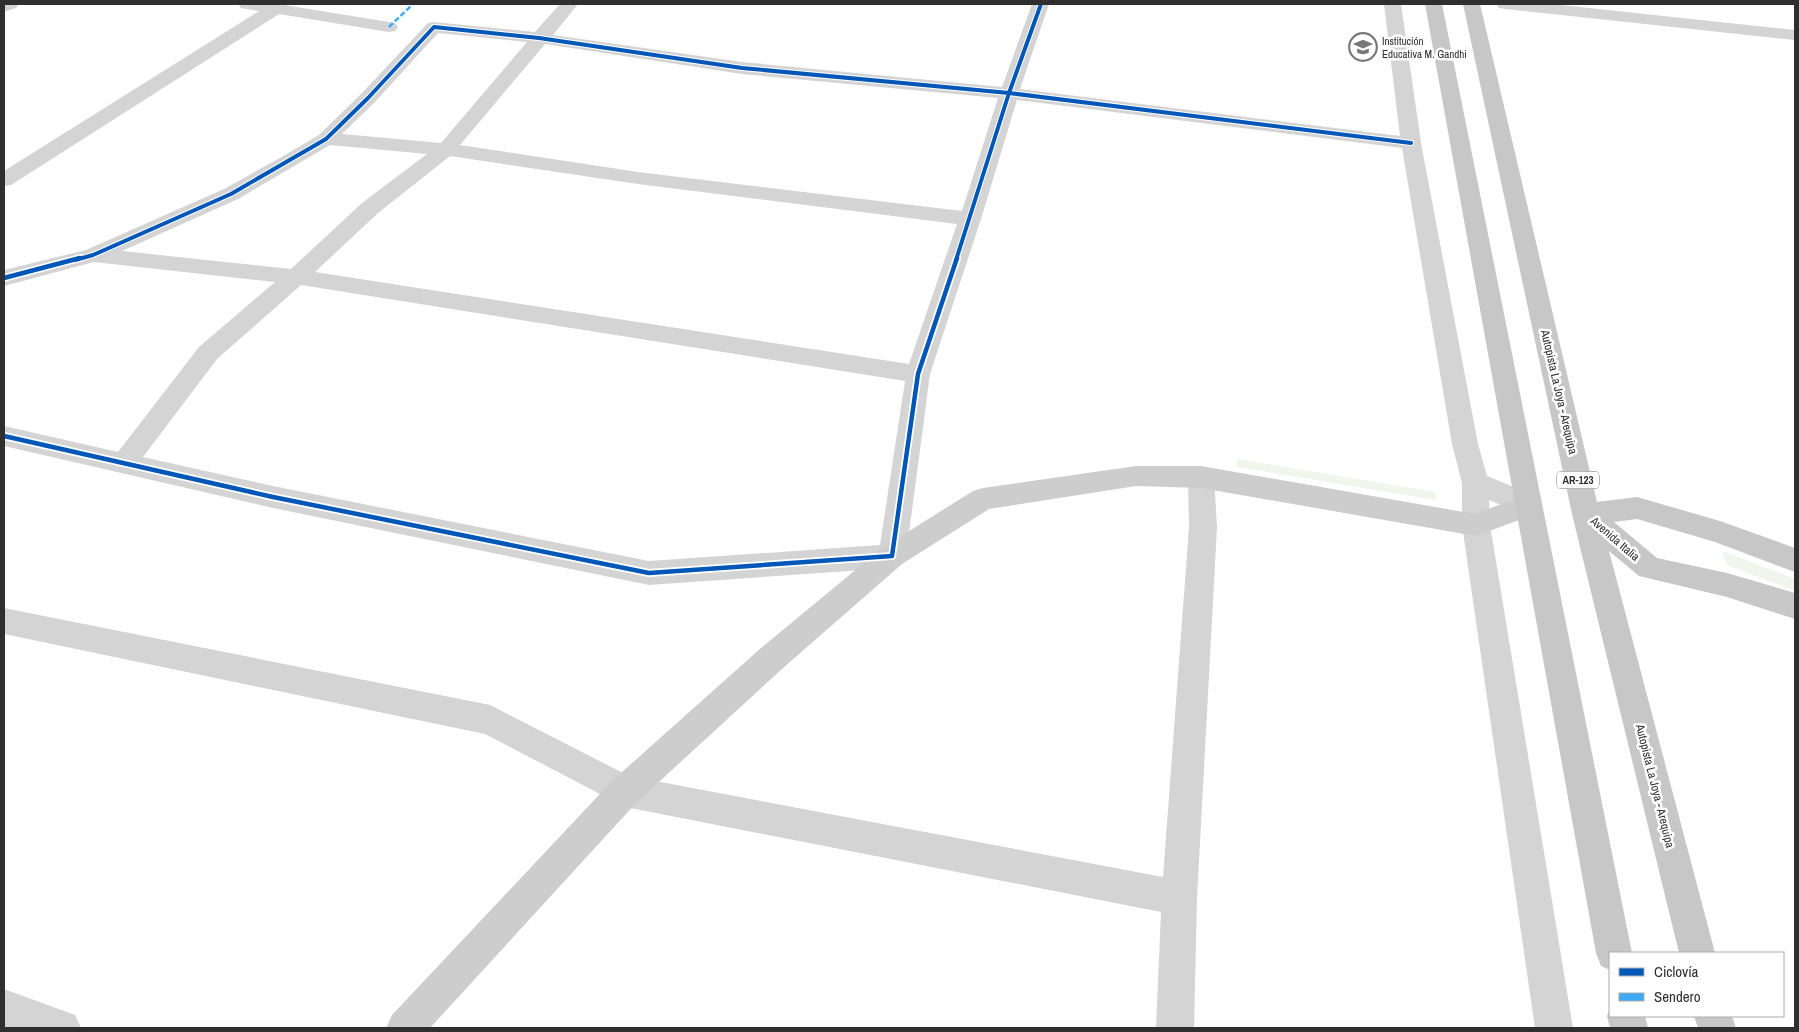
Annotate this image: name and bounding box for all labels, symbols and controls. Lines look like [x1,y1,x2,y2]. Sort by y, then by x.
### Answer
school or university icon: Institución Educativa M. Gandhi [1348,32,1378,62]
place label: Institución Educativa M. Gandhi [1382,34,1467,61]
street label: Autopista La Joya - Arequipa [1537,327,1581,456]
road number: AR-123 [1557,472,1599,488]
street label: Avenida Italia [1586,513,1643,565]
street label: Autopista La Joya - Arequipa [1632,722,1678,850]
legend [1609,952,1784,1017]
text: Ciclovía [1654,961,1699,982]
text: Sendero [1654,986,1701,1007]

